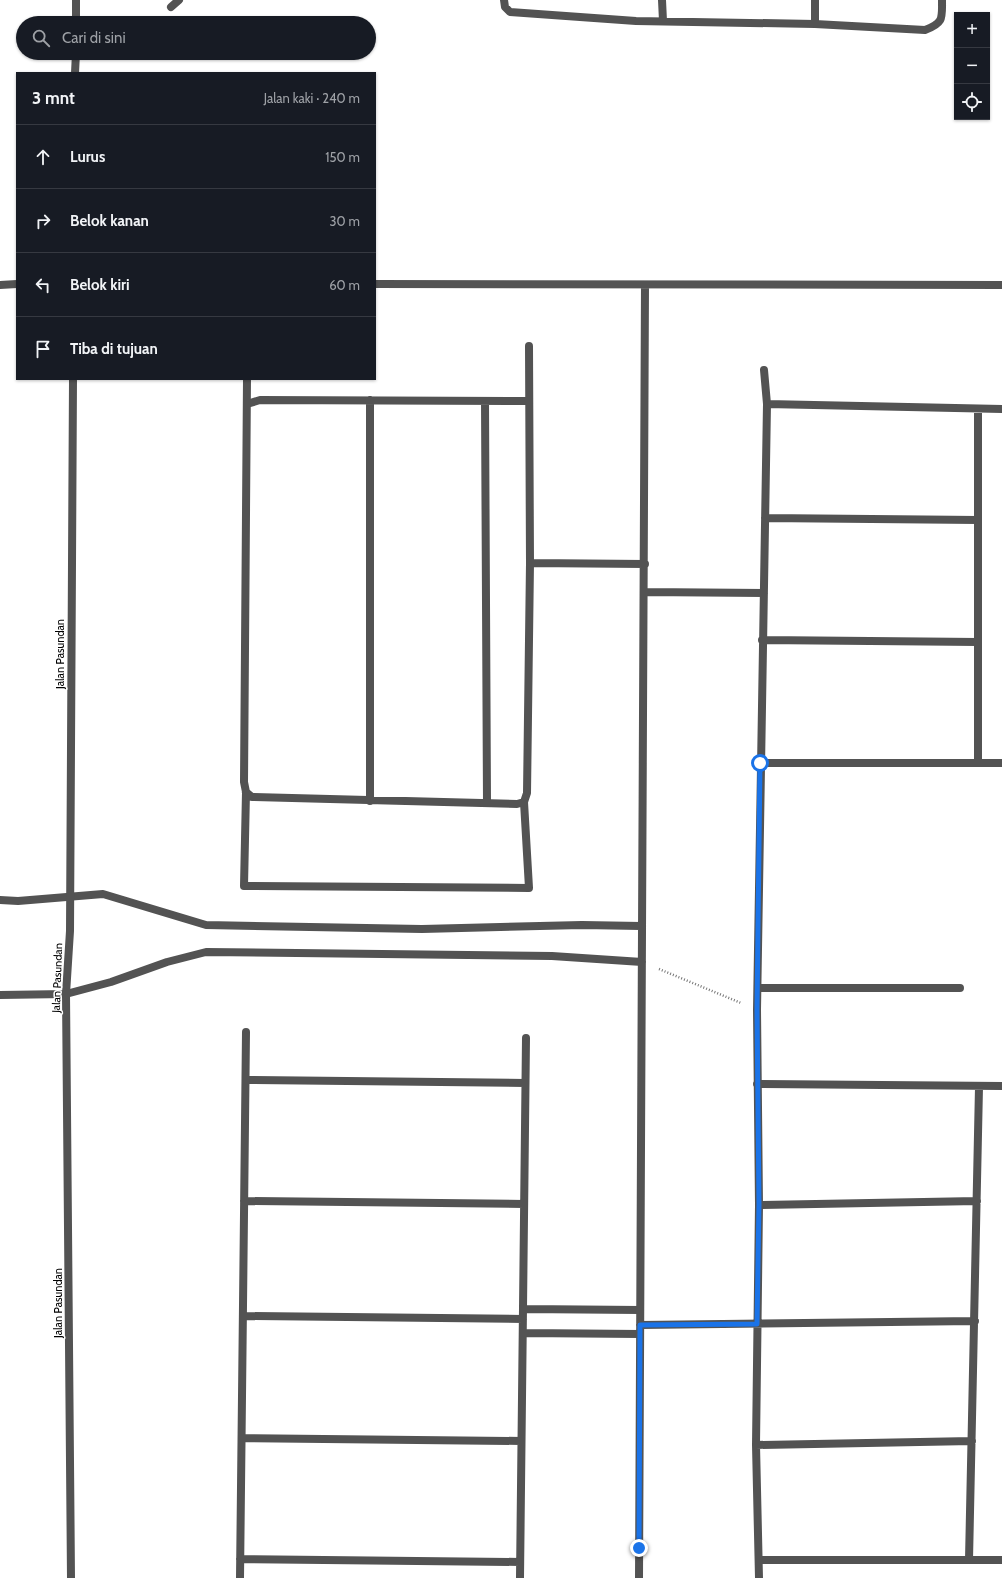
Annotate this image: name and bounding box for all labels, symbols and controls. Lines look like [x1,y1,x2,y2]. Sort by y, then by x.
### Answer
map controls [954,12,990,120]
button: + [954,12,990,48]
search box [16,16,376,60]
icon: search [30,27,52,49]
text: Cari di sini [62,29,126,47]
button: − [954,48,990,84]
button: locate [954,84,990,120]
text: 3 mnt [32,88,75,108]
text: Jalan kaki · 240 m [264,90,360,106]
icon: ahead [32,146,54,168]
text: Lurus [70,148,105,166]
text: 150 m [325,149,360,165]
icon: right [32,210,54,232]
text: Belok kanan [70,212,149,230]
text: 30 m [330,213,360,229]
icon: left [32,274,54,296]
text: Belok kiri [70,276,130,294]
text: 60 m [329,277,360,293]
icon: arrive [32,338,54,360]
text: Tiba di tujuan [70,340,158,358]
street label: Jalan Pasundan [53,619,67,690]
route start [751,754,769,772]
street label: Jalan Pasundan [49,943,65,1014]
street label: Jalan Pasundan [51,1268,65,1339]
route end [630,1539,648,1557]

